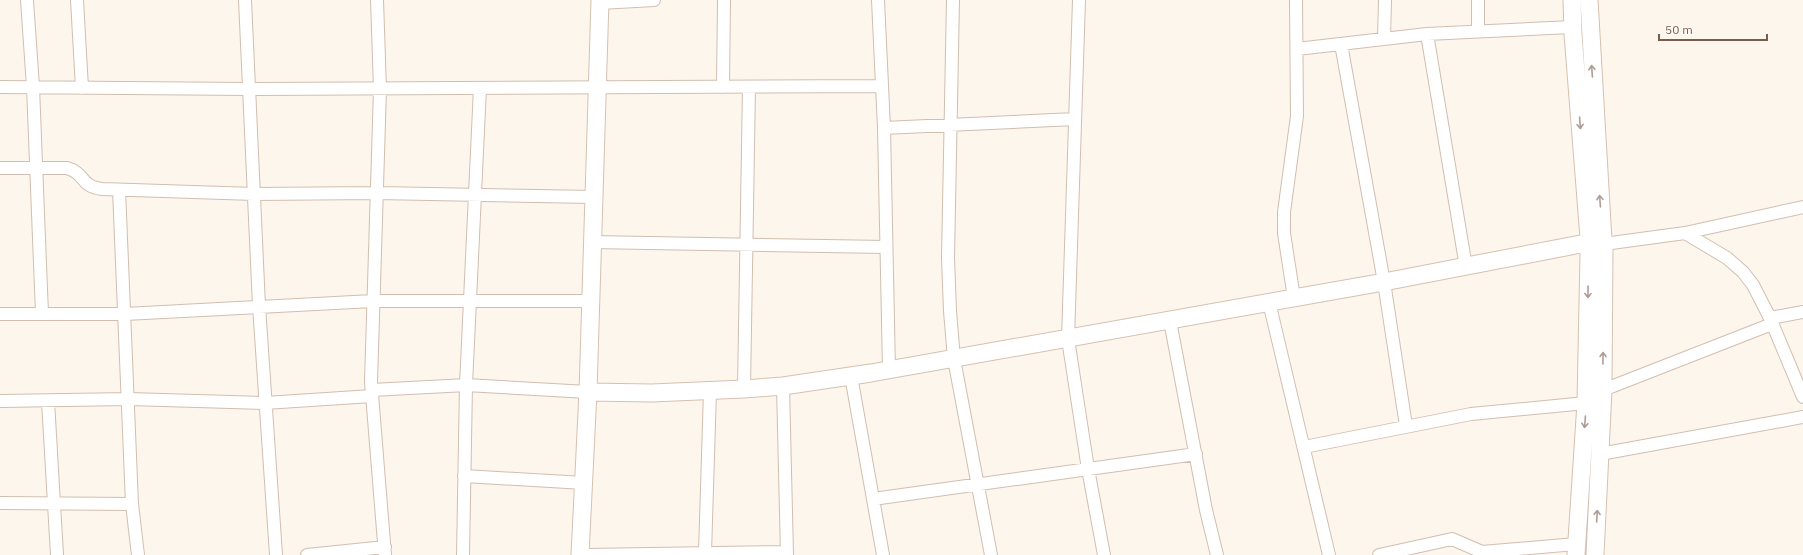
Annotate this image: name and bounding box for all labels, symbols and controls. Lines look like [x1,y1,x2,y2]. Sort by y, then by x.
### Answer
scale bar [1659,16,1767,42]
text: 50 m [1665,22,1693,37]
one-way arrow [1588,65,1596,78]
one-way arrow [1576,116,1583,129]
one-way arrow [1597,195,1604,208]
one-way arrow [1585,285,1592,298]
one-way arrow [1599,352,1607,365]
one-way arrow [1581,415,1588,428]
one-way arrow [1593,510,1600,523]

